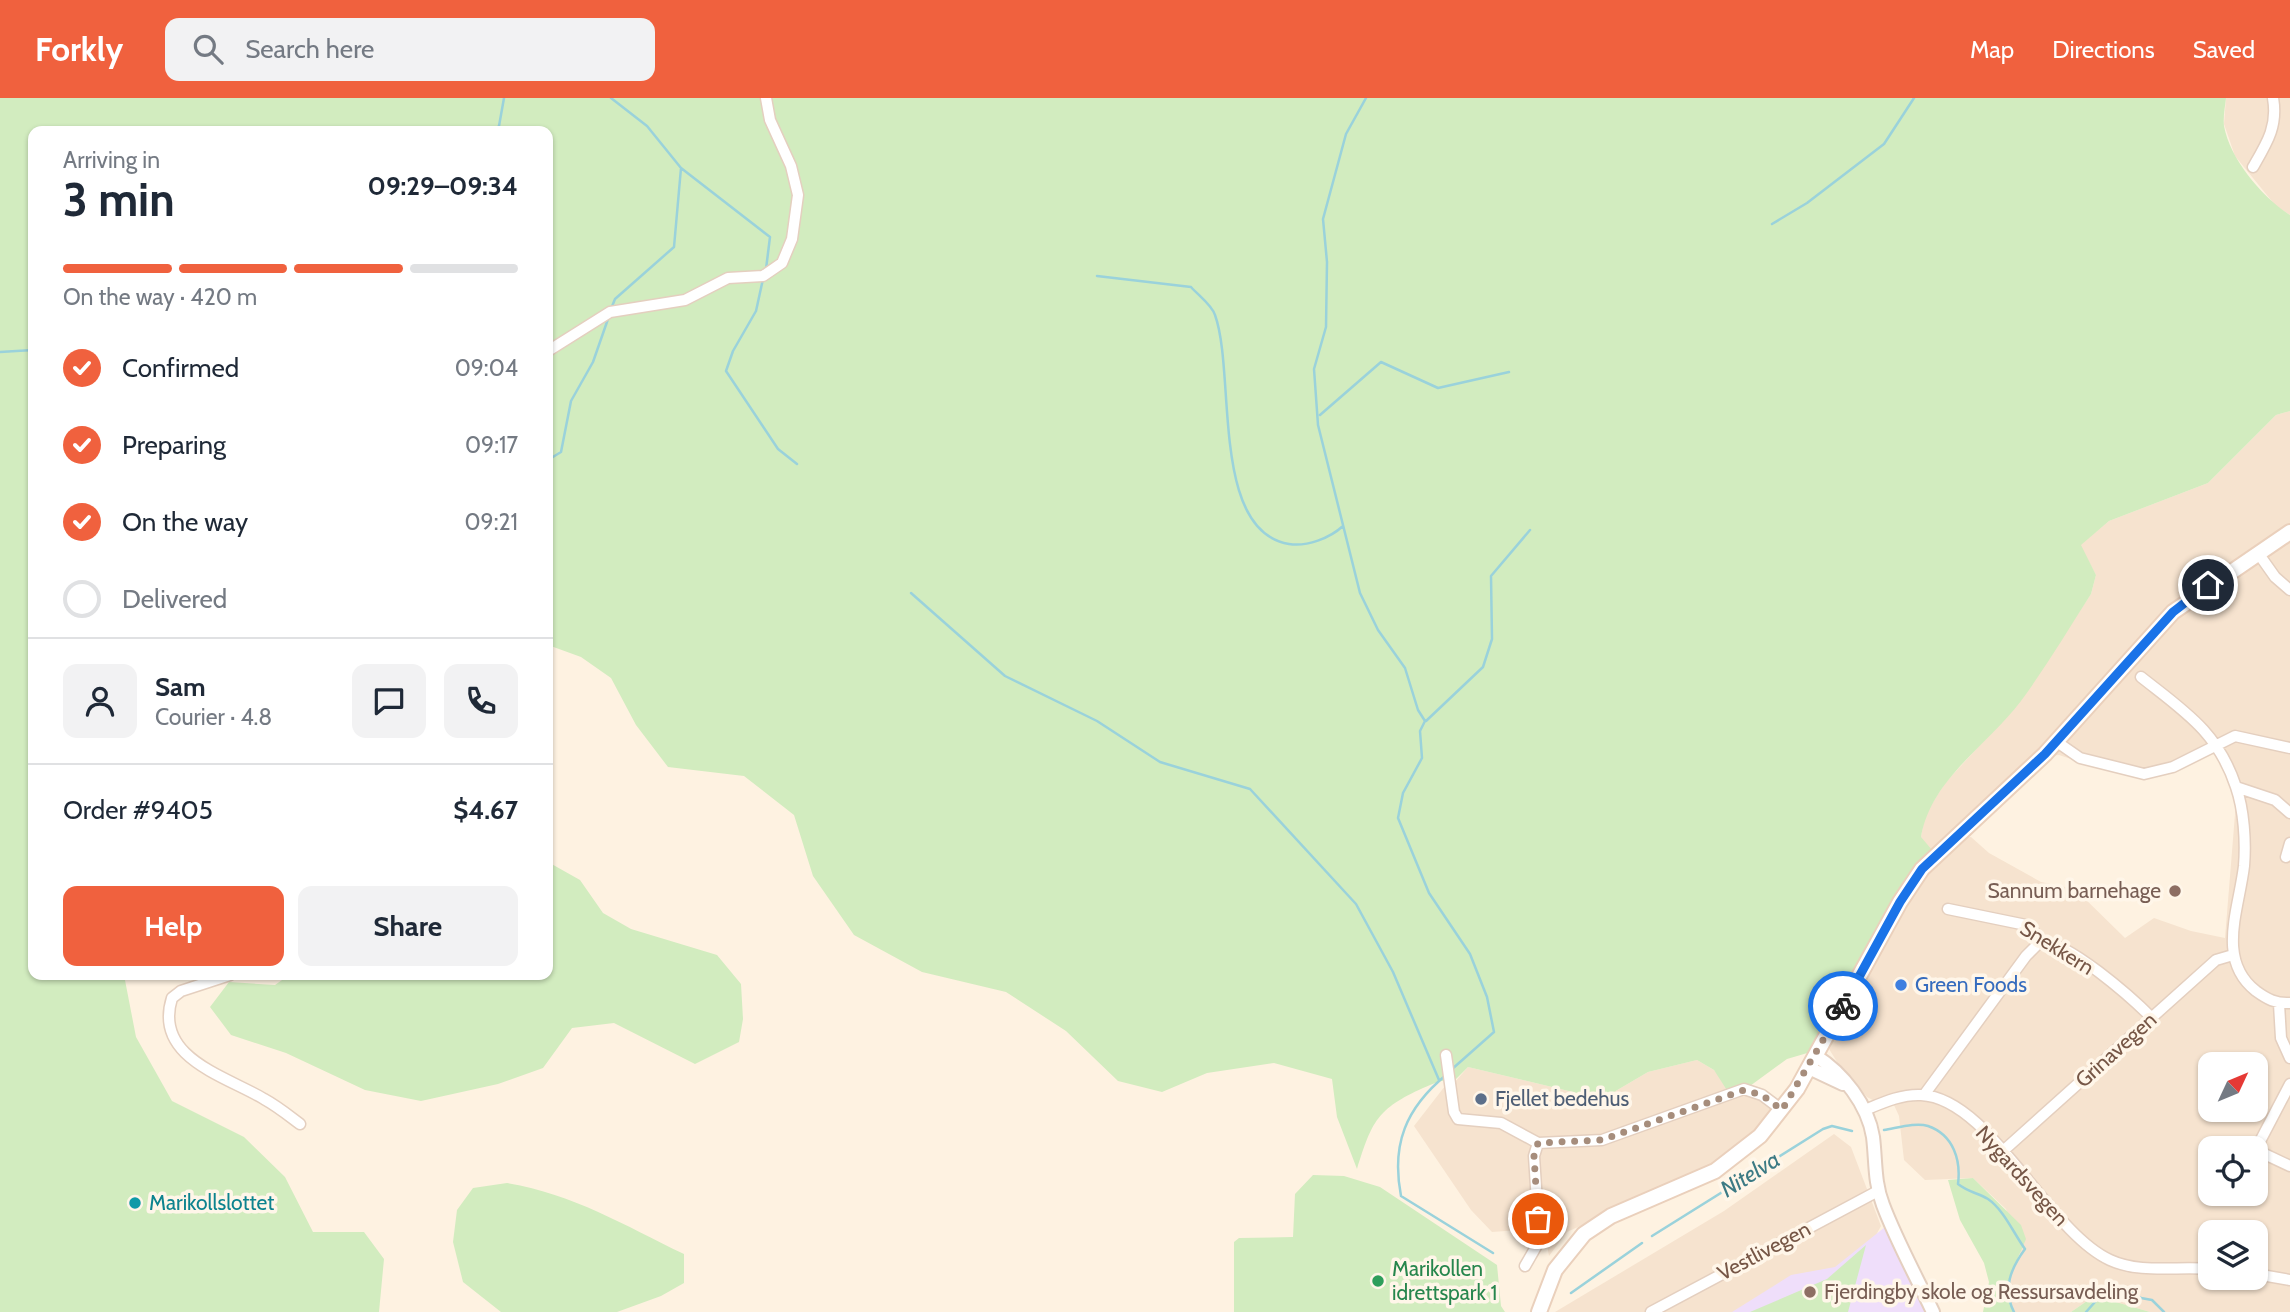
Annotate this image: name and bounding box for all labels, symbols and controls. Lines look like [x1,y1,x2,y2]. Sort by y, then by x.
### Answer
search box [165,18,655,81]
text: Forkly [35,29,123,69]
icon: search [189,30,227,68]
text: Search here [245,33,374,65]
text: Map [1970,35,2014,64]
text: Directions [2052,35,2155,64]
text: Saved [2193,35,2255,64]
text: Arriving in [63,146,160,174]
text: 09:29–09:34 [368,170,518,202]
text: 3 min [63,172,175,228]
text: On the way · 420 m [63,283,257,311]
icon: check [63,349,101,387]
text: Confirmed [122,352,239,384]
text: 09:04 [455,354,518,382]
icon: check [63,426,101,464]
text: Preparing [122,429,226,461]
text: 09:17 [465,431,518,459]
icon: check [63,503,101,541]
text: On the way [122,506,248,538]
text: 09:21 [465,508,518,536]
pin [2178,555,2238,615]
icon: home [2189,566,2227,604]
text: Delivered [122,583,227,615]
button: person [63,664,137,738]
button: chat [352,664,426,738]
button: phone [444,664,518,738]
text: Sam [155,671,206,703]
text: Courier · 4.8 [155,703,272,731]
text: Order #9405 [63,794,213,826]
text: $4.67 [453,794,518,826]
place label: Sannum barnehage [1987,878,2161,903]
marker: Sannum barnehage [2167,883,2183,899]
button: Help [63,886,284,966]
button: Share [298,886,518,966]
street label: Snekkern [2016,915,2099,980]
courier [1808,971,1878,1041]
place label: Green Foods [1915,972,2027,997]
marker: Green Foods [1893,977,1909,993]
icon: bike [1824,987,1862,1025]
street label: Grinavegen [2070,1007,2161,1092]
north arrow [2198,1052,2268,1122]
map controls [2198,1052,2268,1290]
place label: Fjellet bedehus [1495,1086,1630,1112]
marker: Fjellet bedehus [1473,1091,1489,1107]
street label: Nygardsvegen [1971,1120,2074,1231]
button: locate [2198,1136,2268,1206]
water label: Nitelva [1715,1145,1785,1203]
pin [1508,1189,1568,1249]
place label: Marikollslottet [149,1190,274,1215]
marker: Marikollslottet [127,1195,143,1211]
icon: bag [1519,1200,1557,1238]
street label: Vestlivegen [1713,1216,1814,1285]
button: layers [2198,1220,2268,1290]
place label: Marikollen idrettspark 1 [1392,1256,1497,1305]
marker: Marikollen idrettspark 1 [1370,1273,1386,1289]
place label: Fjerdingby skole og Ressursavdeling [1824,1279,2139,1305]
marker: Fjerdingby skole og Ressursavdeling [1802,1284,1818,1300]

